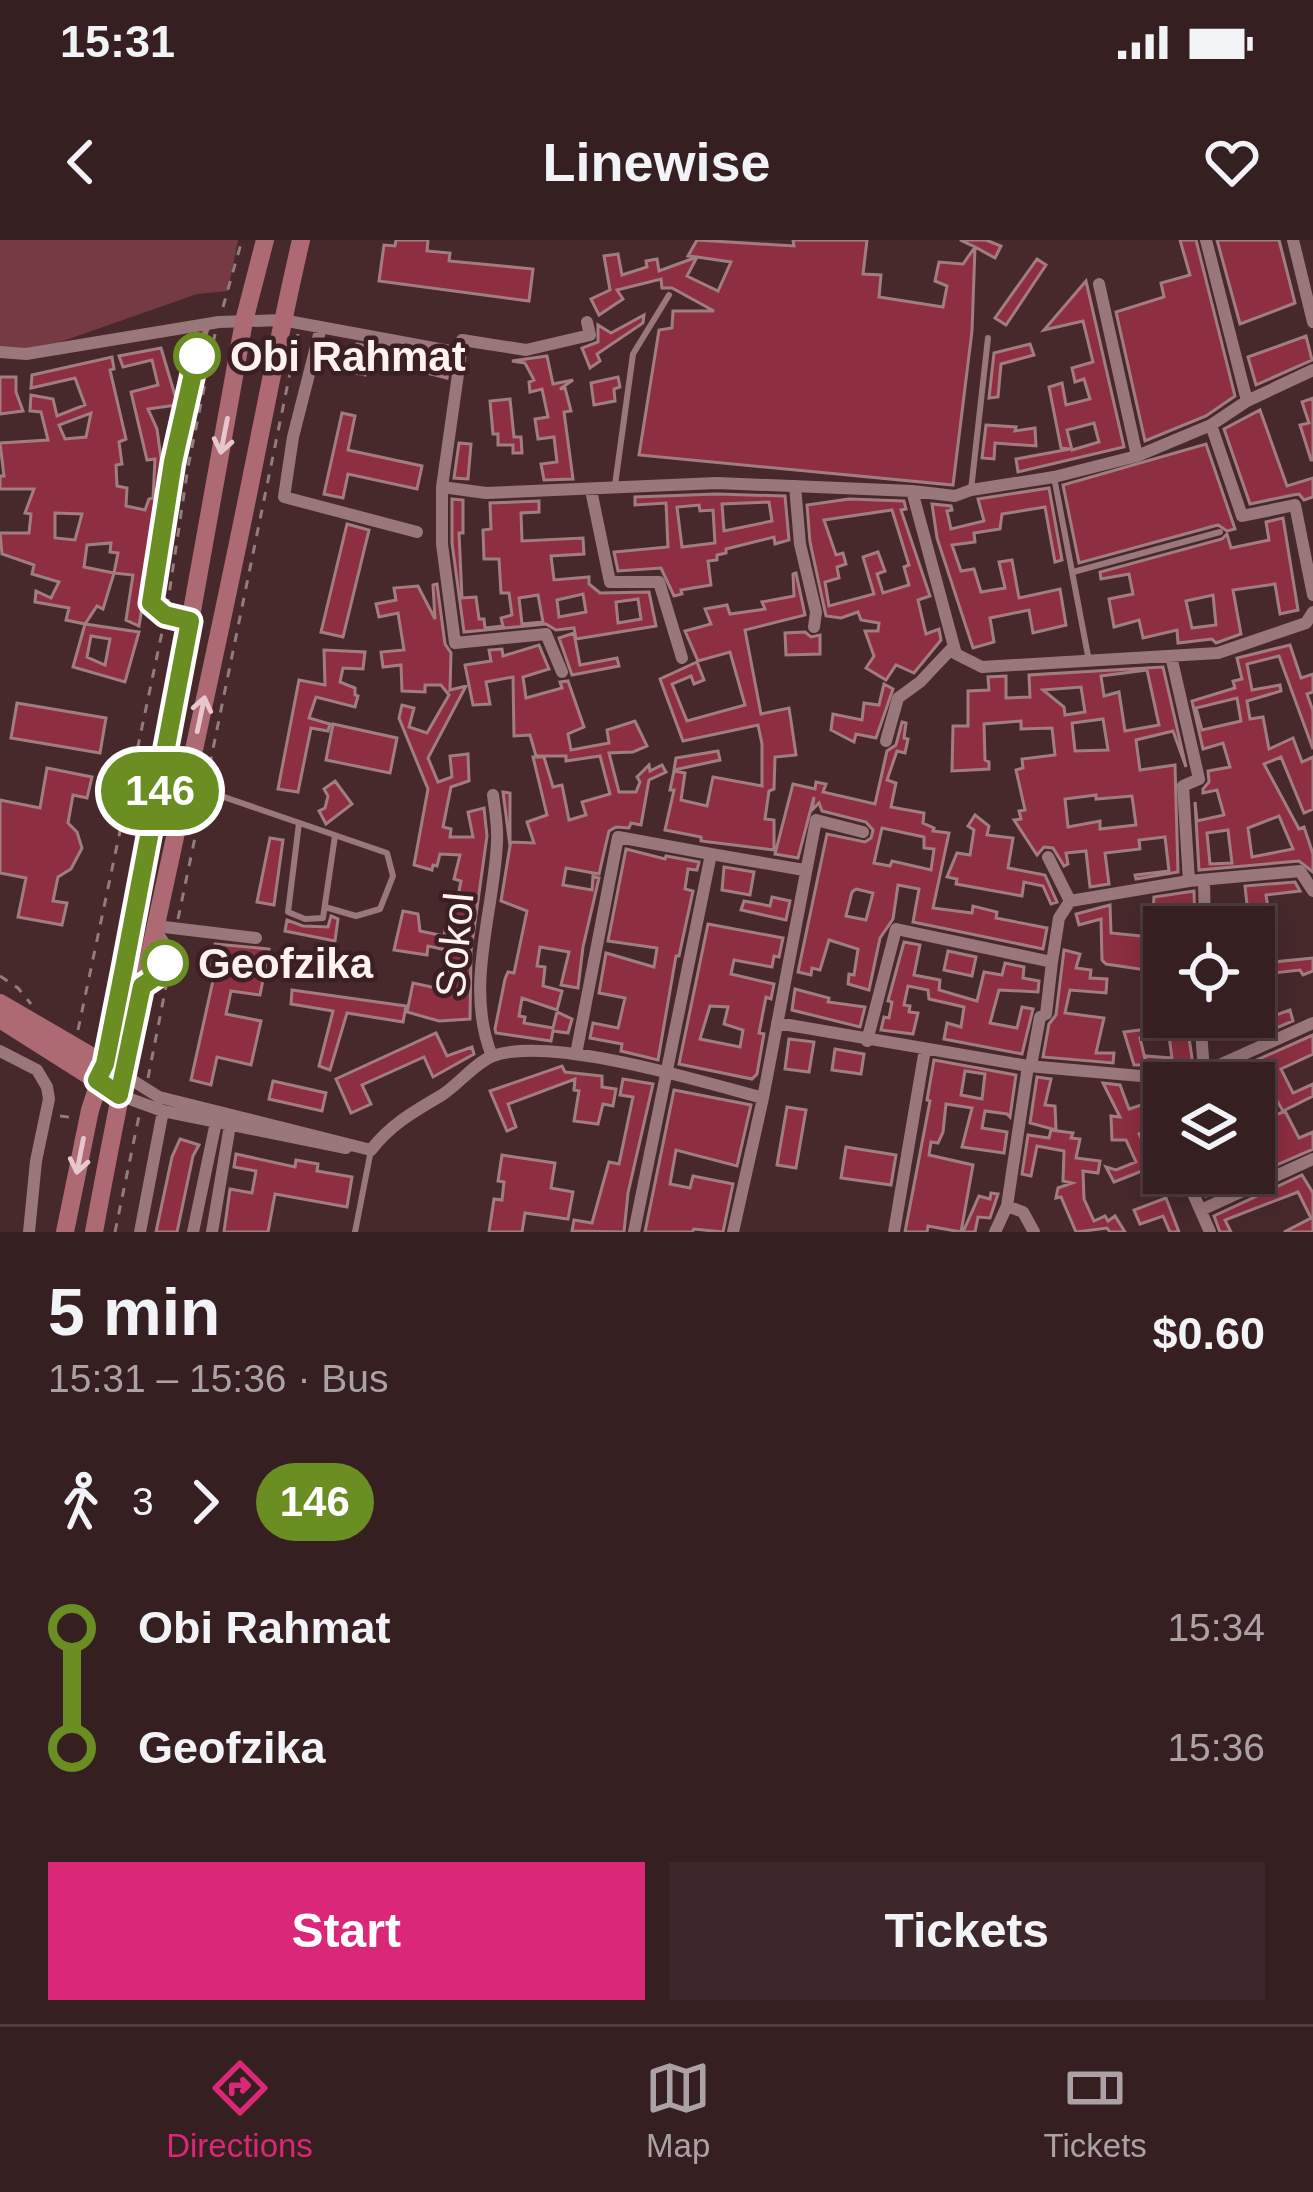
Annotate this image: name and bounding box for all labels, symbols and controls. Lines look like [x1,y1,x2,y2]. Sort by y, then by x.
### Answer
text: 15:31 [60,16,175,67]
icon: back [48,129,114,195]
icon: heart [1199,129,1265,195]
text: Linewise [542,132,771,192]
place label: Obi Rahmat [230,333,466,380]
marker: Obi Rahmat [175,334,219,378]
one-way arrow [212,416,234,455]
one-way arrow [191,695,214,733]
line badge: 146 [91,752,229,830]
text: 146 [125,767,195,814]
street label: Sokol [427,891,482,999]
map controls [1143,906,1275,1194]
button: locate [1143,906,1275,1038]
place label: Geofzika [198,940,374,987]
marker: Geofzika [143,941,187,985]
button: layers [1143,1062,1275,1194]
one-way arrow [68,1136,91,1175]
text: 5 min [48,1275,220,1349]
text: $0.60 [1152,1308,1265,1359]
text: 15:31 – 15:36 · Bus [48,1357,388,1400]
icon: walk [48,1469,114,1535]
icon: forward [172,1469,238,1535]
text: 146 [280,1478,350,1525]
text: 3 [132,1480,154,1523]
text: Obi Rahmat [138,1602,391,1653]
text: 15:34 [1167,1606,1265,1649]
text: Geofzika [138,1722,326,1773]
text: 15:36 [1167,1726,1265,1769]
button: Start [48,1862,645,2000]
button: Tickets [669,1862,1265,2000]
tab: Directions [166,2055,313,2165]
tab: Map [645,2055,711,2165]
tab: Tickets [1044,2055,1147,2165]

